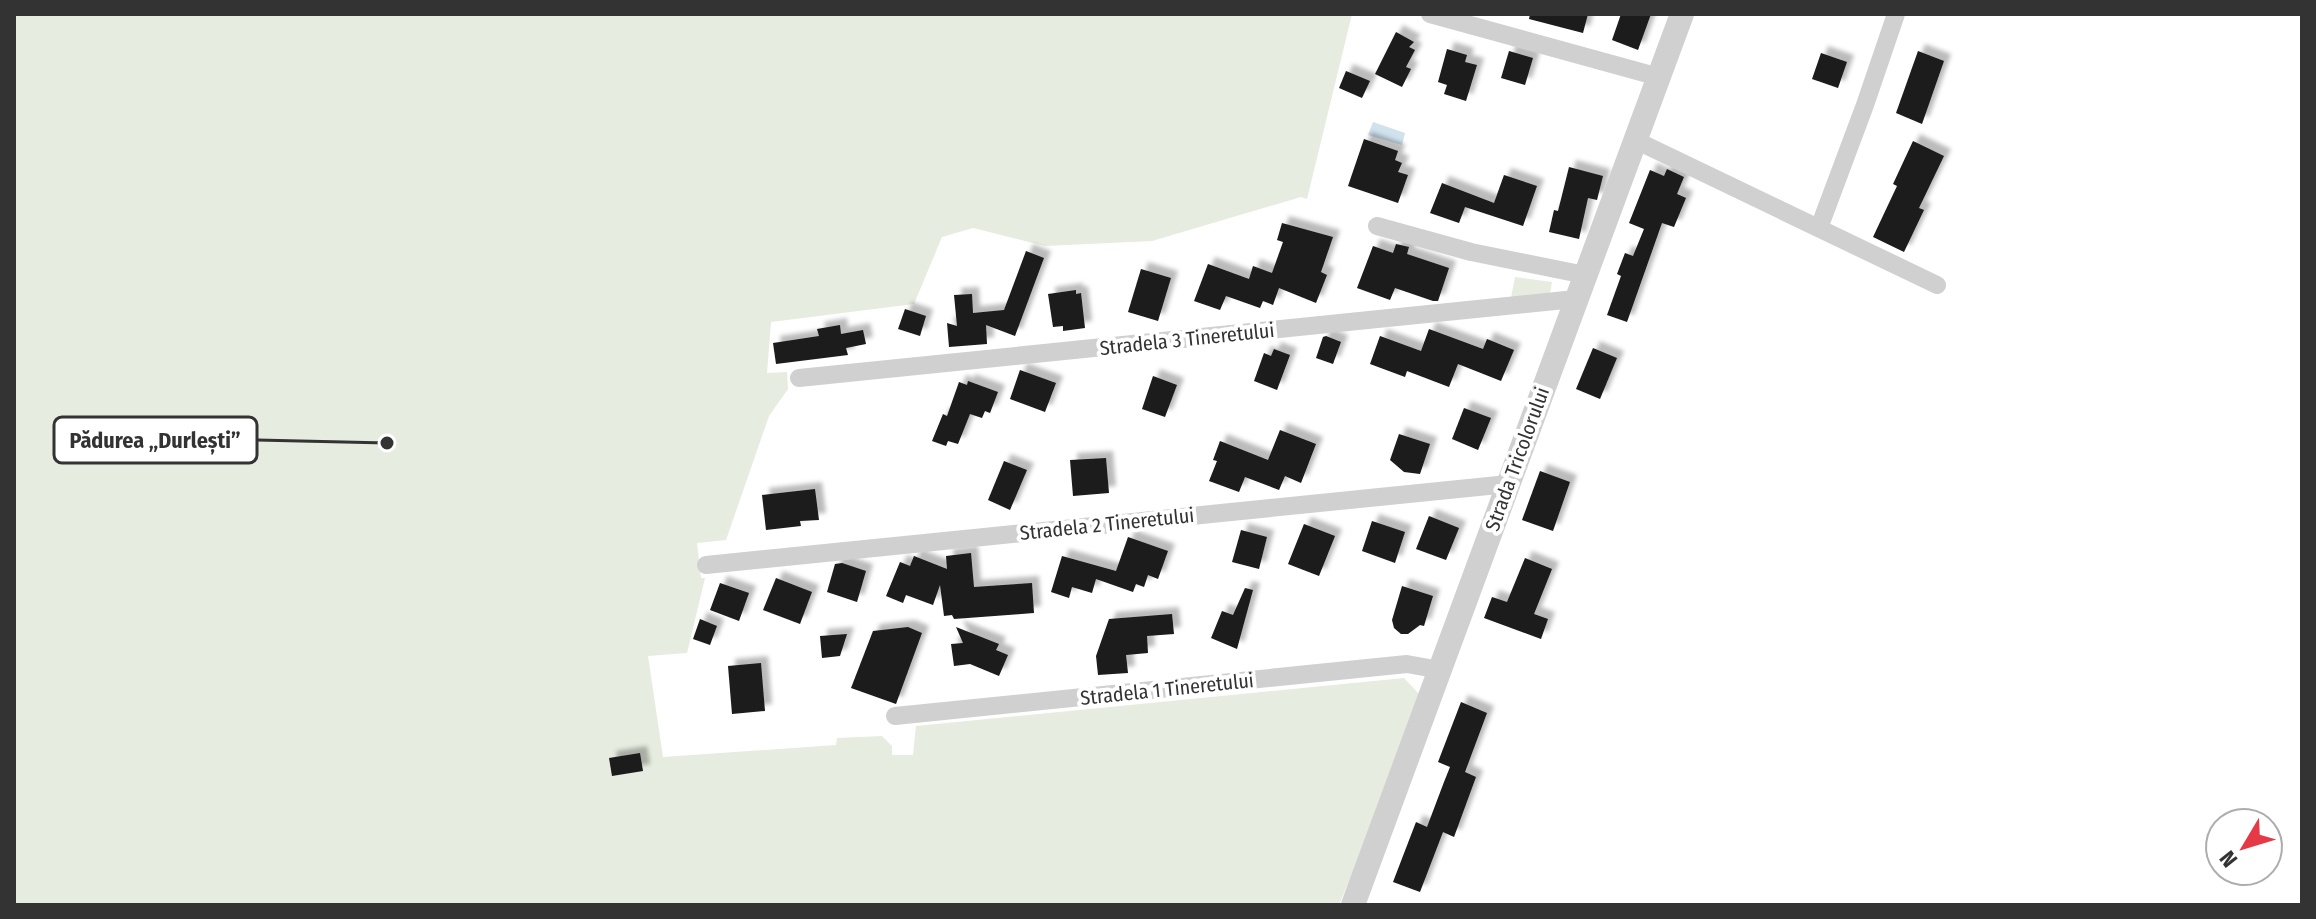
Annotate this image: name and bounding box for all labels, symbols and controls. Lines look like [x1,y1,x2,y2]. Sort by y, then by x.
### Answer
street label: Stradela 3 Tineretului [1099,318,1275,360]
street label: Strada Tricolorului [1480,384,1554,534]
callout: Pădurea „Durlești” [54,417,257,463]
text: Pădurea „Durlești” [69,427,241,455]
street label: Stradela 2 Tineretului [1019,503,1195,545]
street label: Stradela 1 Tineretului [1079,668,1255,710]
north arrow [2204,807,2284,887]
text: N [2214,845,2243,873]

